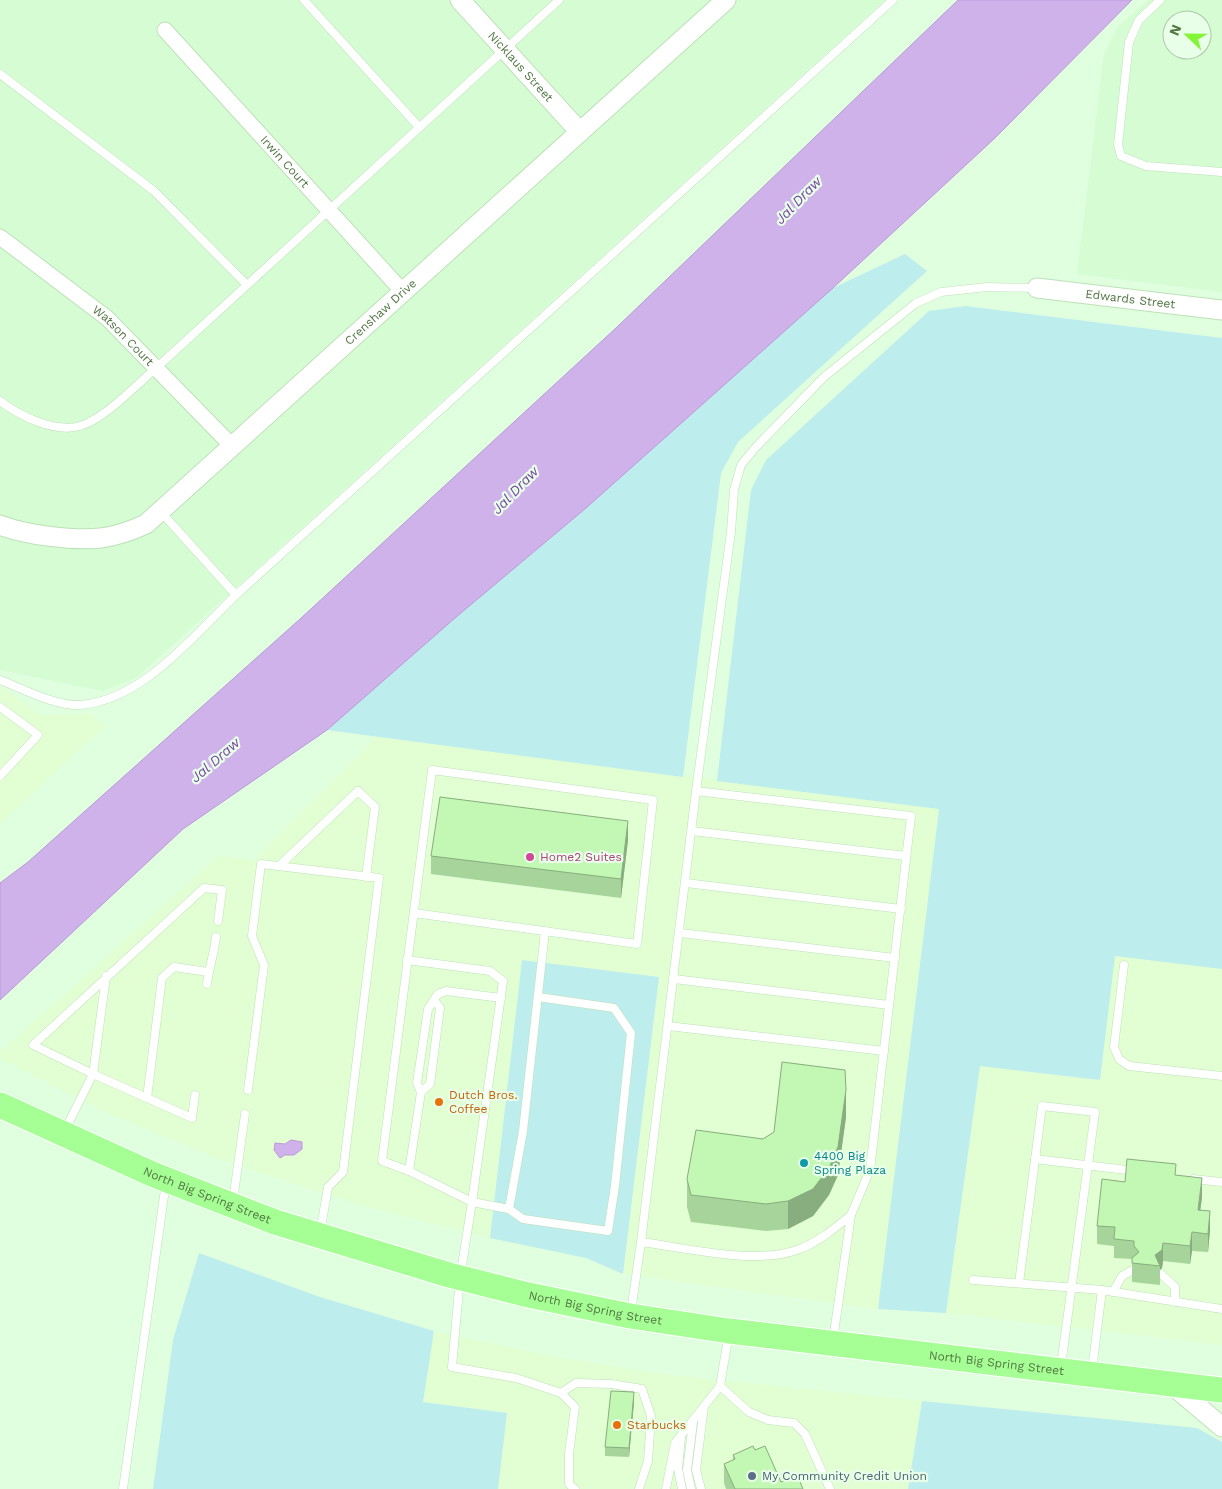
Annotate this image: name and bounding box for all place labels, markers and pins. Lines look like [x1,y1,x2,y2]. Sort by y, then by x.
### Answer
place label: Home2 Suites [540,850,622,864]
marker: Home2 Suites [524,851,536,863]
place label: Dutch Bros. Coffee [449,1088,518,1116]
marker: Dutch Bros. Coffee [433,1096,445,1108]
place label: 4400 Big Spring Plaza [814,1149,886,1177]
marker: 4400 Big Spring Plaza [798,1157,810,1169]
place label: Starbucks [627,1418,686,1432]
marker: Starbucks [611,1419,623,1431]
place label: My Community Credit Union [762,1469,927,1483]
marker: My Community Credit Union [746,1470,758,1482]

